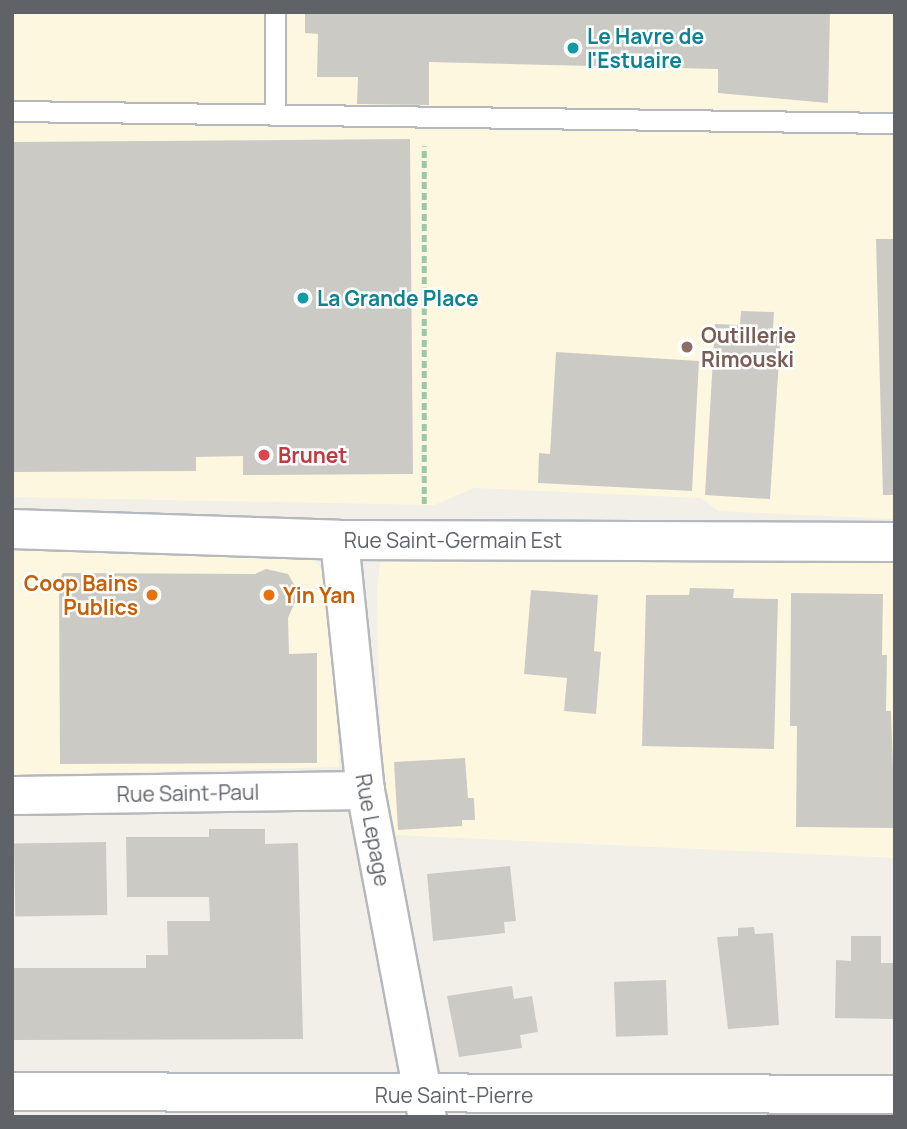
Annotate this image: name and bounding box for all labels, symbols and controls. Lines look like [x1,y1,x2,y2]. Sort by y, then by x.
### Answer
place label: Le Havre de l'Estuaire [587,23,704,73]
marker: Le Havre de l'Estuaire [565,40,581,56]
place label: La Grande Place [317,285,479,311]
marker: La Grande Place [295,290,311,306]
place label: Outillerie Rimouski [701,322,796,372]
marker: Outillerie Rimouski [679,339,695,355]
place label: Brunet [278,442,347,468]
marker: Brunet [256,447,272,463]
street label: Rue Saint-Germain Est [344,527,562,553]
place label: Coop Bains Publics [24,570,138,620]
place label: Yin Yan [283,582,355,608]
marker: Coop Bains Publics [144,587,160,603]
marker: Yin Yan [261,587,277,603]
street label: Rue Lepage [351,772,395,888]
street label: Rue Saint-Paul [116,779,260,807]
street label: Rue Saint-Pierre [375,1082,533,1108]

